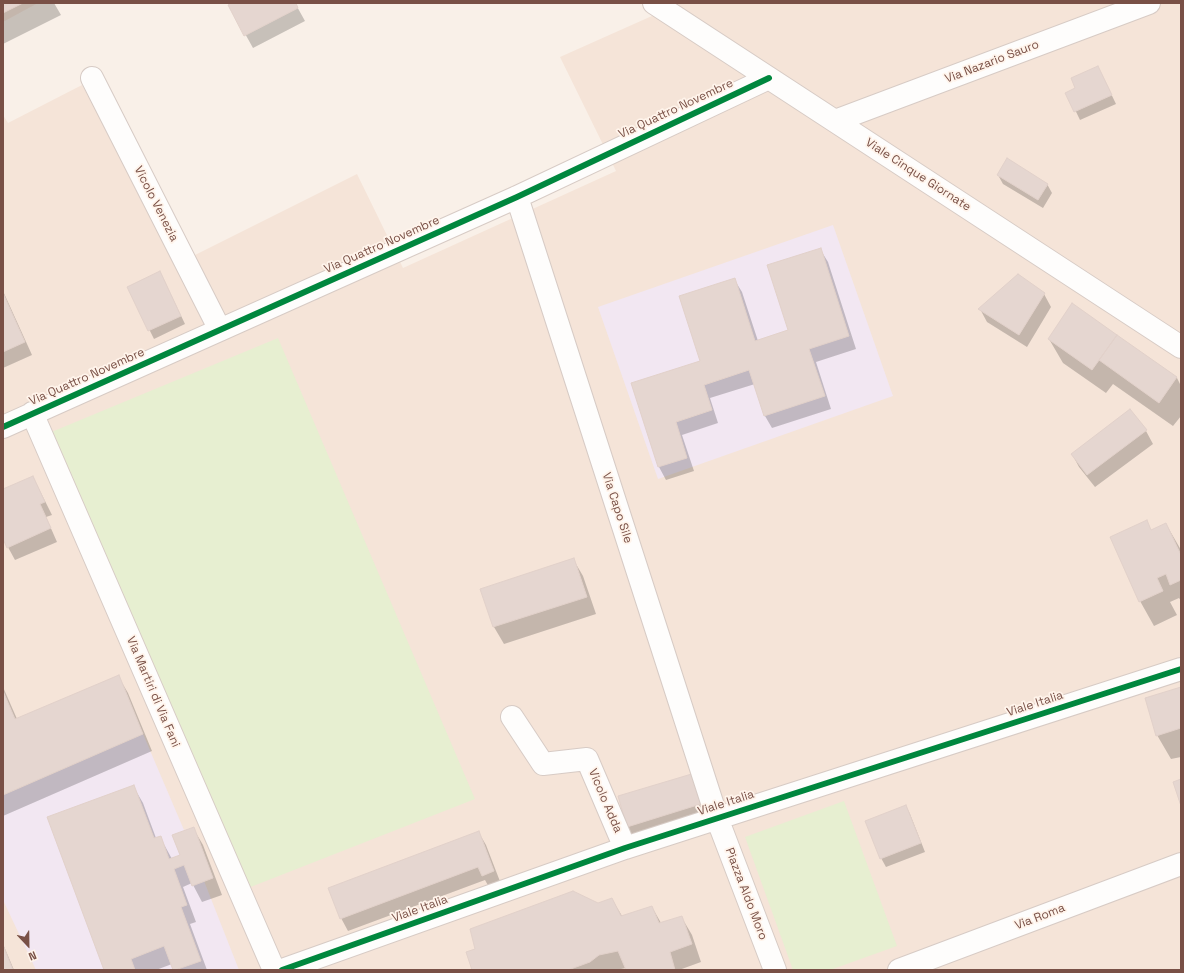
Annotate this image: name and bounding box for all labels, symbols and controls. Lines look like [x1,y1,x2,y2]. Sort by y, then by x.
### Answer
street label: Via Nazario Sauro [943,37,1041,87]
street label: Via Quattro Novembre [616,76,736,142]
street label: Viale Cinque Giornate [863,136,973,214]
street label: Vicolo Venezia [131,164,181,244]
street label: Via Quattro Novembre [322,213,442,277]
street label: Via Quattro Novembre [27,345,147,409]
street label: Via Capo Sile [599,471,635,545]
street label: Via Martiri di Via Fani [123,634,183,750]
street label: Viale Italia [1005,688,1065,720]
street label: Vicolo Adda [585,767,625,835]
street label: Viale Italia [696,787,756,819]
street label: Piazza Aldo Moro [722,846,770,942]
street label: Viale Italia [390,892,450,926]
street label: Via Roma [1013,901,1067,933]
north arrow [8,925,48,965]
text: N [26,948,39,964]

